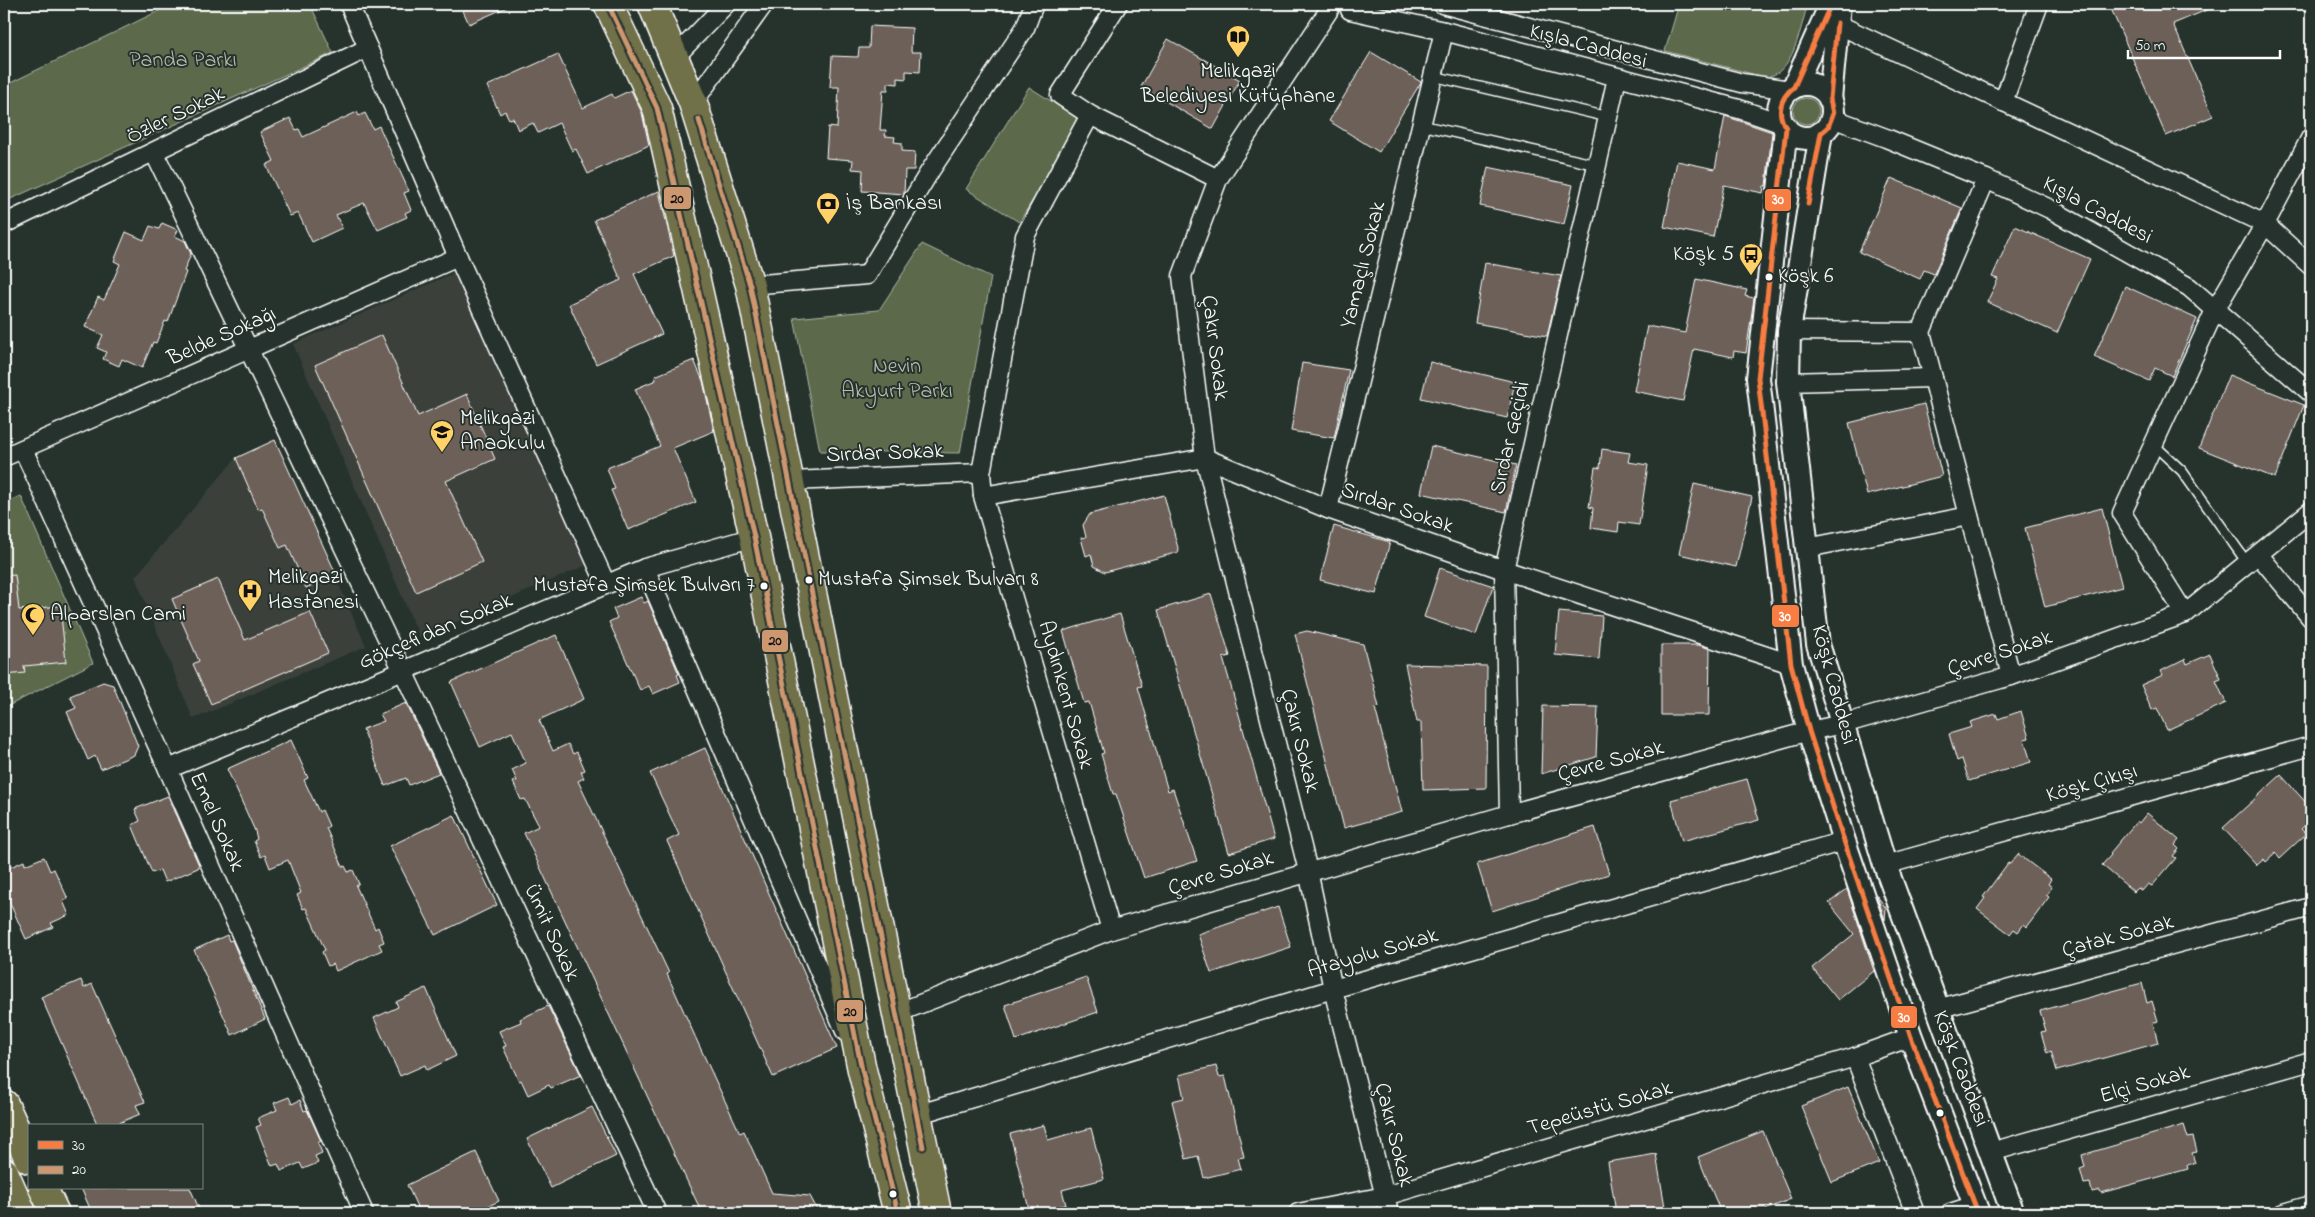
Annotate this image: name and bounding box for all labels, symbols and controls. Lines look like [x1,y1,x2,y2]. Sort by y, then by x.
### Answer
street label: Kışla Caddesi [1526,16,1650,78]
library icon: Melikgazi Belediyesi Kütüphane [1225,24,1251,58]
scale bar [2128,28,2280,60]
text: 50 m [2135,35,2166,57]
park label: Panda Parkı [129,45,237,77]
place label: Melikgazi Belediyesi Kütüphane [1140,56,1335,114]
street label: Özler Sokak [122,78,231,154]
street label: Kışla Caddesi [2036,169,2158,253]
line badge: 20 [663,186,692,210]
place label: İş Bankası [846,188,942,220]
line badge: 30 [1764,188,1792,212]
text: 20 [669,189,684,210]
text: 30 [1771,190,1784,211]
bank icon: İş Bankası [815,191,841,225]
street label: Yamaçlı Sokak [1333,198,1395,332]
place label: Köşk 5 [1673,239,1734,271]
bus stop icon: Köşk 5 [1738,242,1764,276]
place label: Köşk 6 [1778,262,1833,292]
marker: Köşk 6 [1764,272,1774,282]
street label: Çakır Sokak [1192,293,1236,403]
street label: Belde Sokağı [161,299,282,377]
park label: Nevin Akyurt Parkı [841,351,953,409]
street label: Sırdar Geçidi [1482,378,1540,498]
place label: Melikgazi Anaokulu [460,403,545,460]
school or university icon: Melikgazi Anaokulu [429,419,455,453]
street label: Sırdar Sokak [826,436,945,472]
street label: Sırdar Sokak [1336,475,1458,543]
place label: Melikgazi Hastanesi [268,562,359,619]
place label: Mustafa Şimsek Bulvarı 8 [818,565,1039,595]
place label: Mustafa Şimsek Bulvarı 7 [534,571,755,601]
marker: Mustafa Şimsek Bulvarı 8 [804,575,814,585]
hospital icon: Melikgazi Hastanesi [237,578,263,612]
marker: Mustafa Şimsek Bulvarı 7 [759,581,769,591]
street label: Gökçefidan Sokak [354,585,518,679]
place label: Alparslan Cami [50,599,186,631]
mosque icon: Alparslan Cami [20,602,46,636]
line badge: 30 [1771,604,1800,628]
text: 30 [1778,607,1791,628]
street label: Aydınkent Sokak [1028,617,1102,774]
street label: Köşk Caddesi [1802,622,1864,748]
street label: Çevre Sokak [1943,622,2057,686]
line badge: 20 [761,629,789,653]
text: 20 [767,631,782,652]
street label: Çakır Sokak [1271,686,1327,797]
street label: Çevre Sokak [1554,732,1668,792]
street label: Köşk Çıkışı [2043,756,2141,812]
street label: Emel Sokak [180,767,252,877]
street label: Çevre Sokak [1164,843,1278,905]
street label: Ümit Sokak [515,879,588,987]
street label: Çatak Sokak [2059,907,2178,967]
street label: Atayolu Sokak [1304,920,1443,989]
line badge: 20 [836,999,864,1023]
text: 20 [842,1002,857,1023]
line badge: 30 [1890,1005,1918,1029]
street label: Köşk Caddesi [1923,1006,1997,1132]
text: 30 [1897,1008,1910,1029]
street label: Elçi Sokak [2096,1057,2194,1113]
street label: Tepeüstü Sokak [1524,1073,1677,1145]
street label: Çakır Sokak [1365,1080,1421,1191]
unlabelled marker [1935,1108,1945,1118]
legend [28,1124,202,1190]
text: 30 [72,1135,85,1157]
text: 20 [72,1159,86,1181]
unlabelled marker [888,1189,898,1199]

